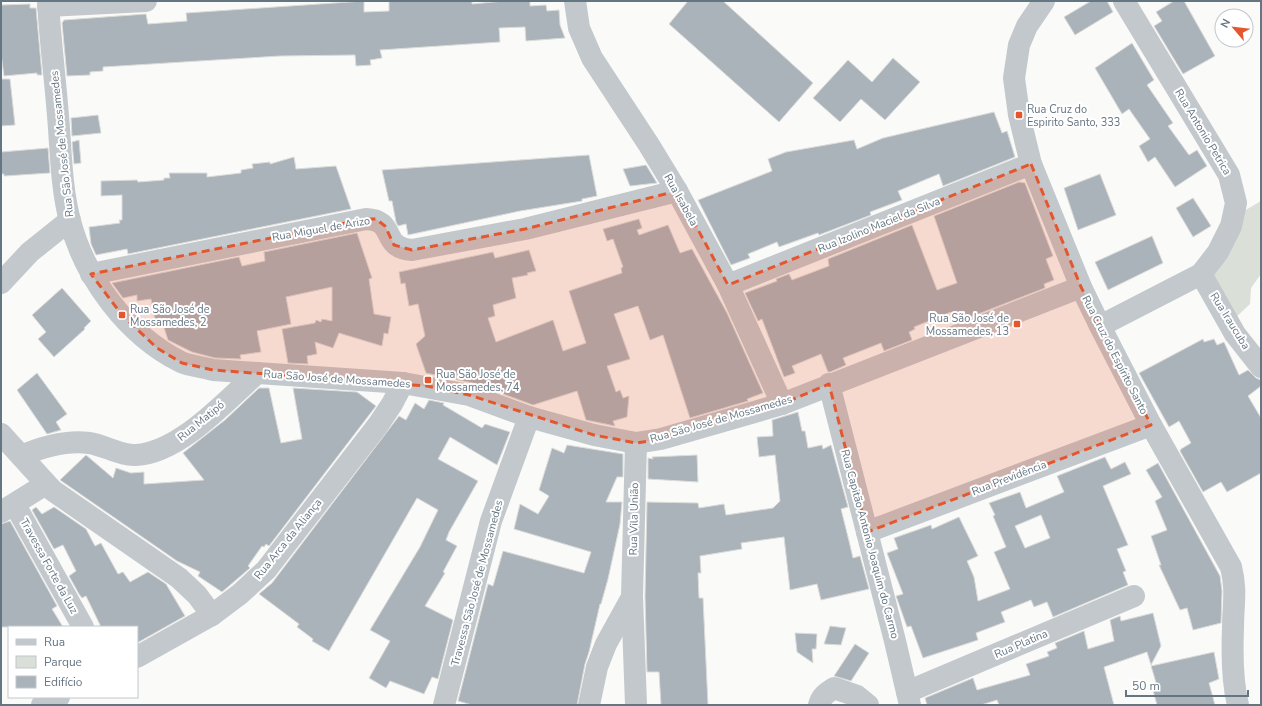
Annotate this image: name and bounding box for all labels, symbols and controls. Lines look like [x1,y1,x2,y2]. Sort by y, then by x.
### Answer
north arrow [1214,8,1254,48]
text: N [1217,16,1234,31]
street label: Rua São José de Mossamedes [47,70,77,218]
street label: Rua Antonio Petrica [1171,86,1235,178]
place label: Rua Cruz do Espirito Santo, 333 [1027,102,1120,130]
marker: Rua Cruz do Espirito Santo, 333 [1014,110,1024,120]
street label: Rua Isabela [661,171,702,229]
street label: Rua Izolino Maciel da Silva [816,193,943,256]
street label: Rua Miguel de Arizo [271,213,371,245]
street label: Rua Iraucuba [1207,290,1254,352]
street label: Rua Cruz do Espírito Santo [1078,293,1152,417]
place label: Rua São José de Mossamedes, 2 [130,302,210,330]
marker: Rua São José de Mossamedes, 2 [117,310,127,320]
place label: Rua São José de Mossamedes, 13 [926,311,1009,339]
marker: Rua São José de Mossamedes, 13 [1012,319,1022,329]
street label: Rua São José de Mossamedes [263,366,411,392]
place label: Rua São José de Mossamedes, 74 [436,367,520,395]
marker: Rua São José de Mossamedes, 74 [423,375,433,385]
street label: Rua São José de Mossamedes [648,391,794,447]
street label: Rua Matipó [174,397,228,445]
street label: Rua Capitão Antonio Joaquim do Carmo [837,448,903,640]
street label: Rua Previdência [969,457,1049,499]
street label: Rua Vila União [626,482,642,556]
street label: Rua Arca da Aliança [251,495,325,582]
street label: Travessa São José de Mossamedes [448,498,506,668]
street label: Travessa Forte da Luz [17,516,81,616]
legend [8,626,138,698]
street label: Rua Platina [992,626,1050,662]
text: Rua [44,634,65,650]
text: Parque [44,654,82,670]
scale bar [1126,672,1248,698]
text: Edifício [44,674,83,690]
text: 50 m [1132,678,1160,694]

